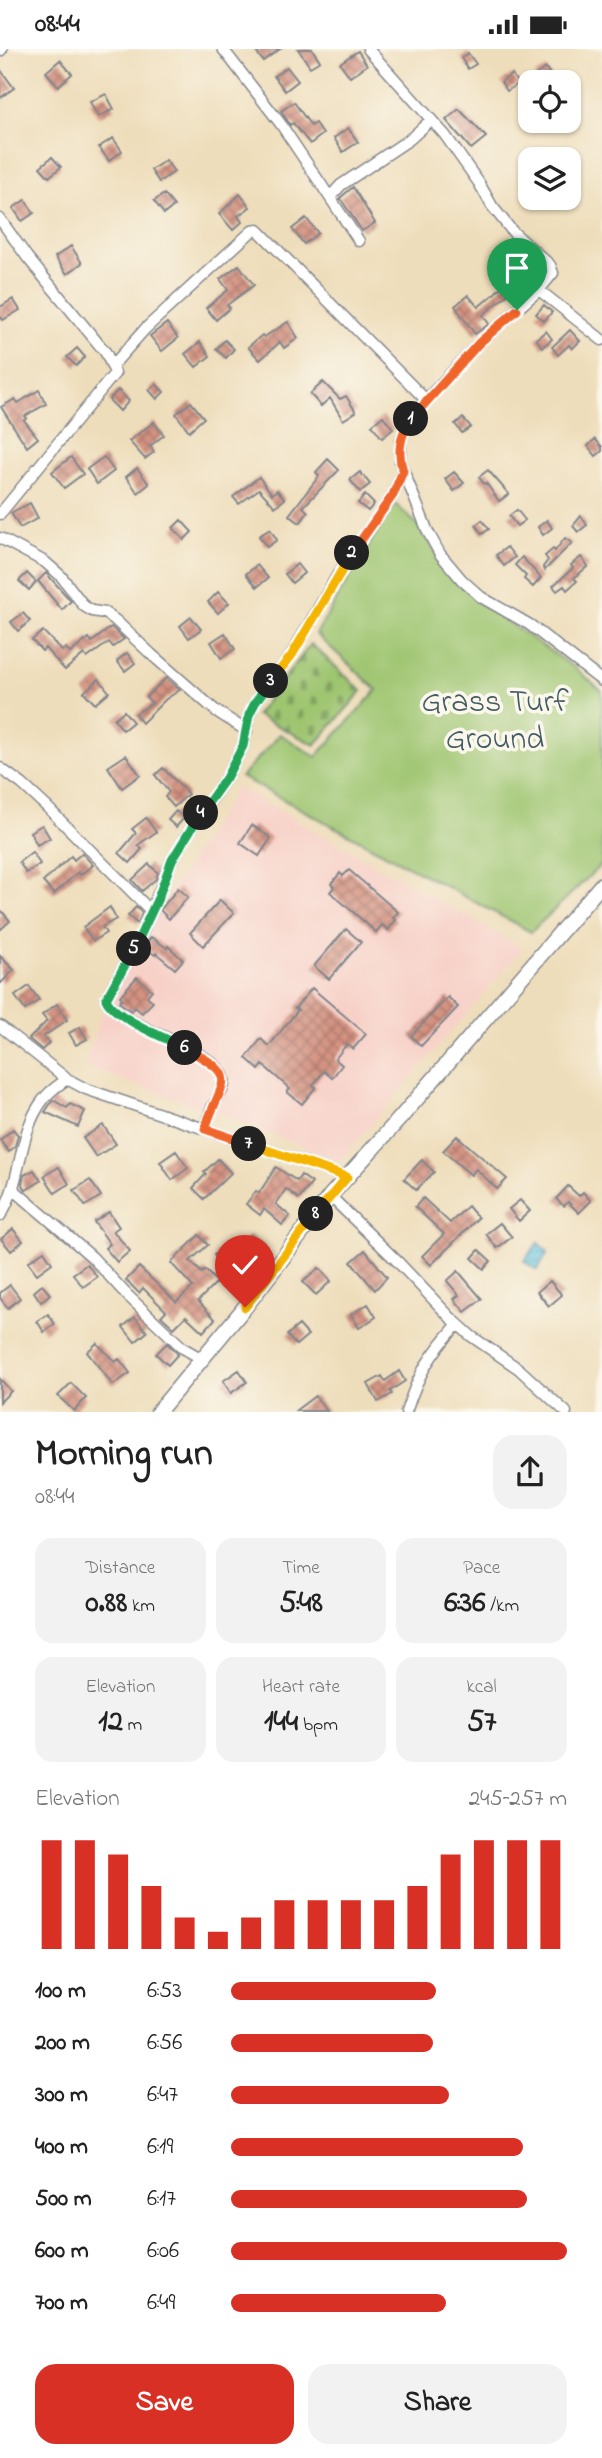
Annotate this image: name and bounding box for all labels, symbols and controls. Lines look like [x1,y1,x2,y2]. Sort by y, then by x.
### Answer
text: 08:44 [35,6,80,44]
map controls [518,70,581,210]
button: locate [518,70,581,133]
button: layers [518,147,581,210]
pin [487,238,547,310]
icon: arrive [498,249,536,287]
pin: 1 [394,401,428,437]
text: 1 [407,405,414,432]
pin: 2 [334,535,370,571]
text: 2 [347,539,356,566]
pin: 3 [254,663,288,699]
text: 3 [267,667,274,694]
park label: Grass Turf Ground [421,680,569,764]
pin: 4 [184,795,218,831]
text: 4 [197,799,204,826]
pin: 5 [116,932,152,967]
text: 5 [128,935,139,962]
pin: 6 [168,1031,202,1065]
text: 6 [180,1034,189,1061]
pin: 7 [232,1127,266,1161]
text: 7 [245,1130,252,1157]
pin: 8 [298,1197,334,1231]
text: 8 [312,1200,319,1227]
pin [215,1235,275,1307]
icon: check [226,1246,264,1284]
text: Morning run [35,1427,213,1483]
button: share [493,1435,567,1509]
text: 08:44 [35,1481,74,1514]
text: Distance [85,1555,155,1582]
text: Time [282,1555,320,1582]
text: Pace [463,1555,500,1582]
text: 0.88 [86,1582,127,1626]
text: 5:48 [279,1582,323,1626]
text: 6:36 [444,1582,485,1626]
text: km [127,1593,155,1620]
text: /km [485,1593,519,1620]
text: Elevation [85,1674,155,1701]
text: Heart rate [262,1674,340,1701]
text: kcal [467,1674,497,1701]
text: 12 [98,1701,123,1745]
text: 144 [264,1701,298,1745]
text: 57 [467,1701,496,1745]
text: m [123,1712,142,1739]
text: bpm [298,1712,338,1739]
text: Elevation [35,1783,120,1816]
text: 245–257 m [469,1783,567,1816]
text: 100 m [35,1975,86,2008]
text: 6:53 [147,1975,182,2008]
text: 200 m [35,2027,90,2060]
text: 6:56 [147,2027,182,2060]
text: 300 m [35,2079,88,2112]
text: 6:47 [147,2079,178,2112]
text: 400 m [35,2131,88,2164]
text: 6:19 [147,2131,173,2164]
text: 500 m [35,2183,92,2216]
text: 6:17 [147,2183,176,2216]
text: 600 m [35,2235,89,2268]
text: 6:06 [147,2235,179,2268]
text: 700 m [35,2287,88,2320]
text: 6:49 [147,2287,175,2320]
button: Save [35,2364,294,2444]
button: Share [308,2364,567,2444]

